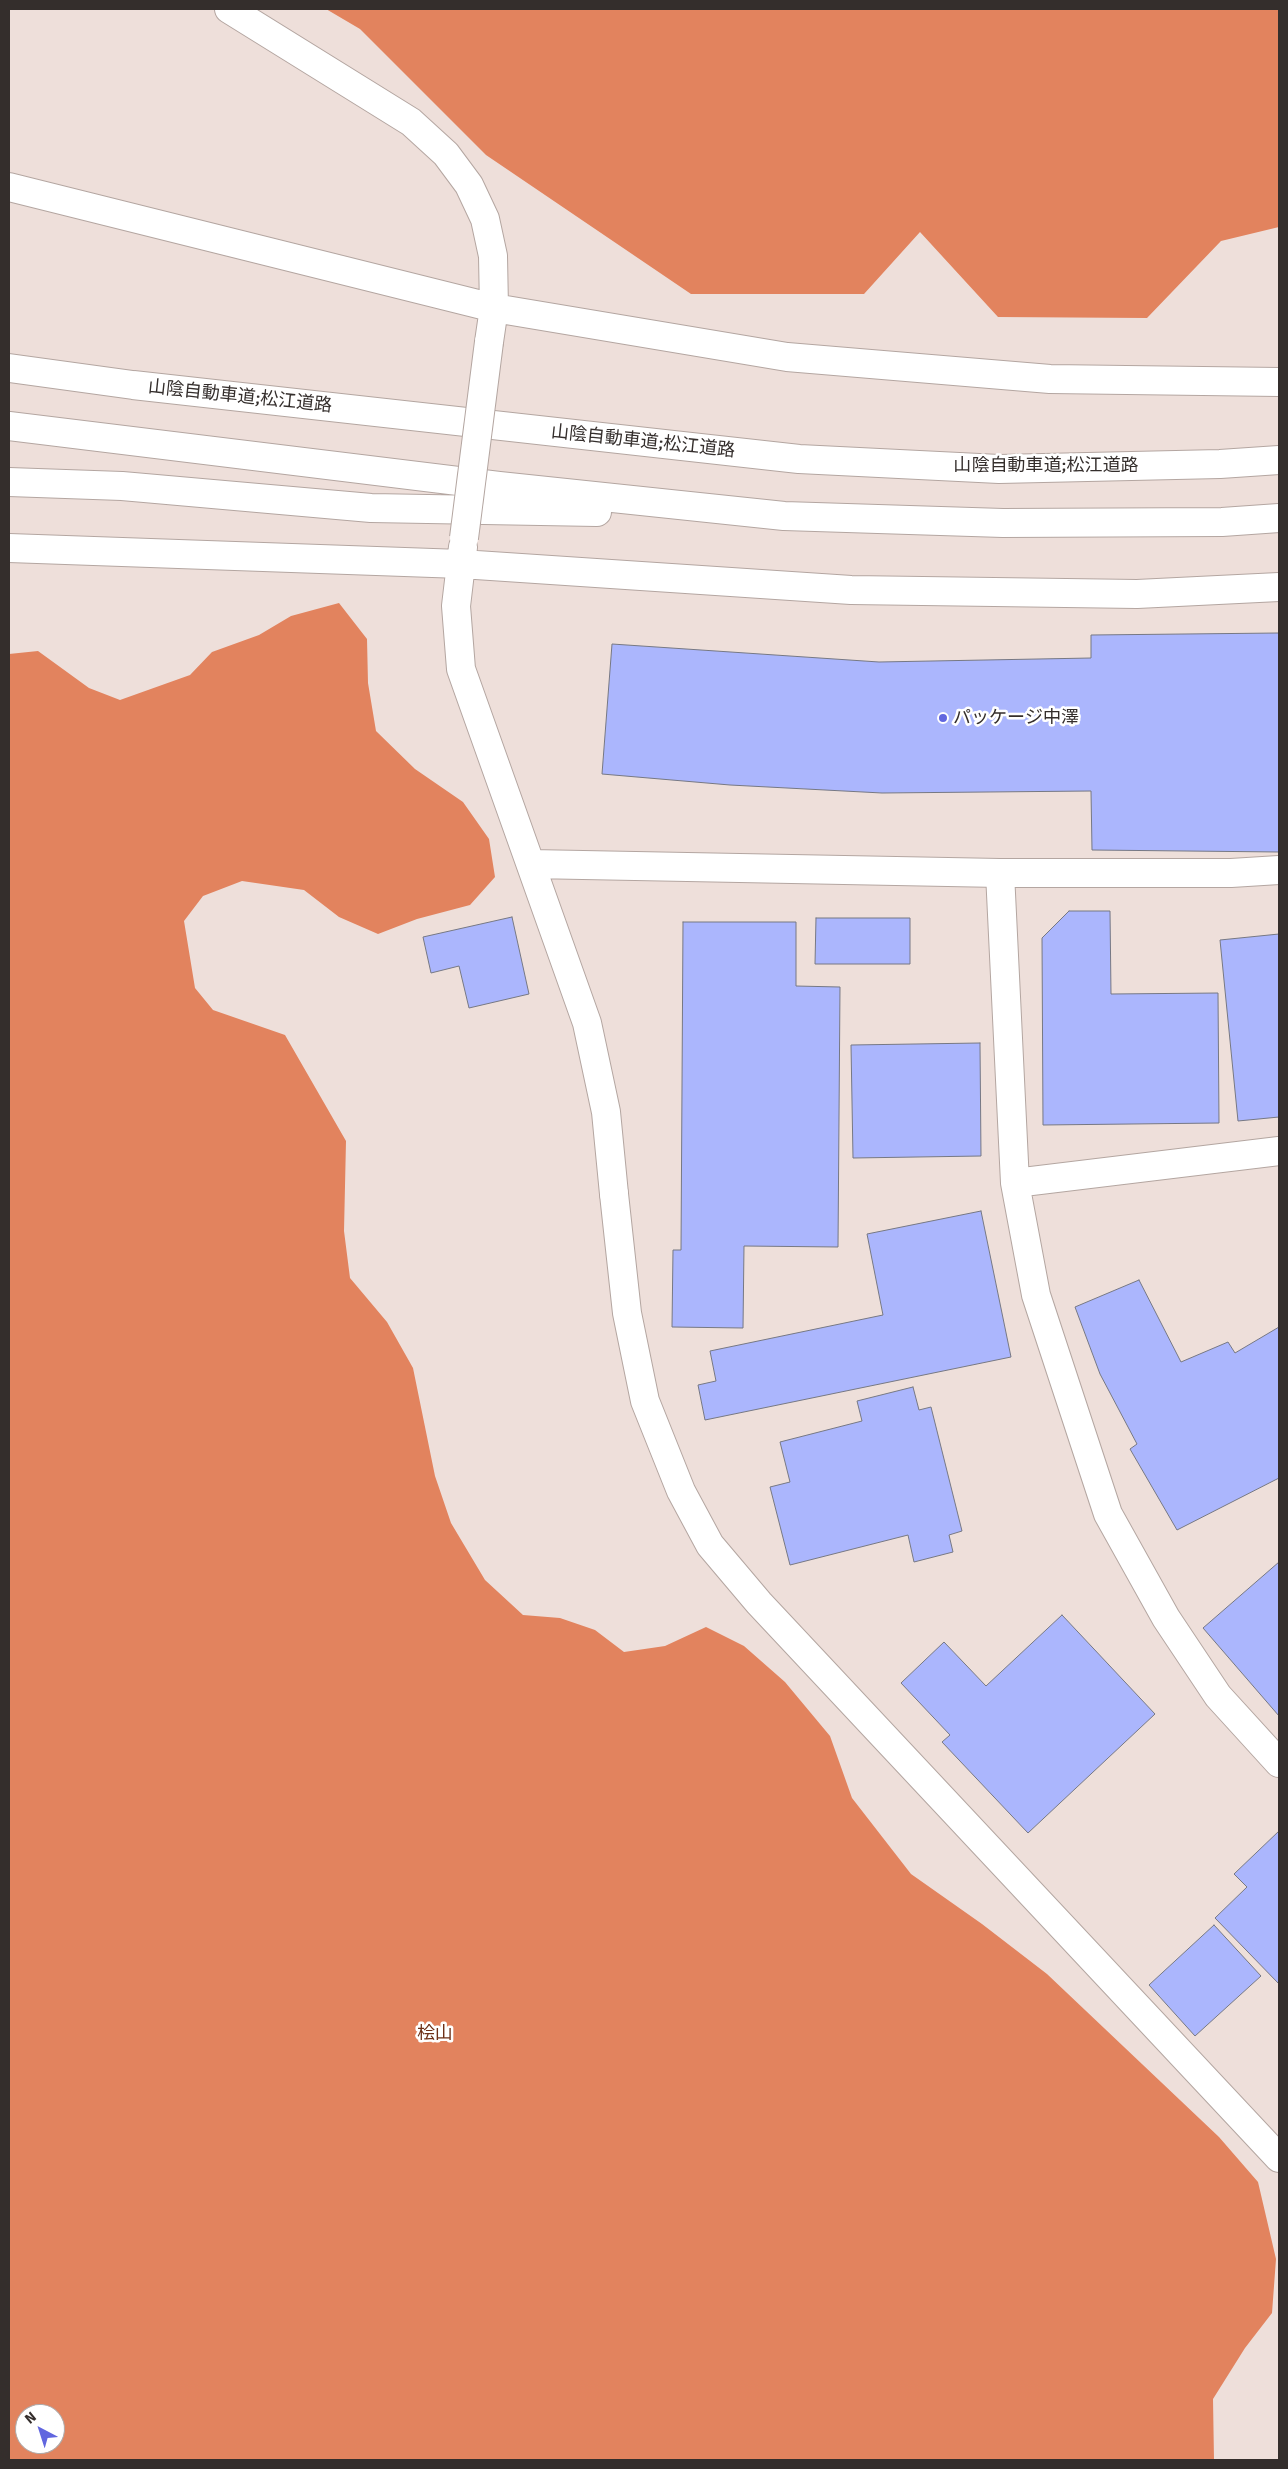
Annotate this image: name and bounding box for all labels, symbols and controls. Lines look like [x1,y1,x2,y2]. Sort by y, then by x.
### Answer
street label: 山陰自動車道;松江道路 [147,377,333,417]
street label: 山陰自動車道;松江道路 [550,422,736,462]
street label: 山陰自動車道;松江道路 [954,455,1138,477]
place label: パッケージ中澤 [953,707,1079,729]
marker: パッケージ中澤 [937,712,949,724]
park label: 桧山 [417,2023,453,2045]
north arrow [15,2404,65,2454]
text: N [21,2408,40,2428]

